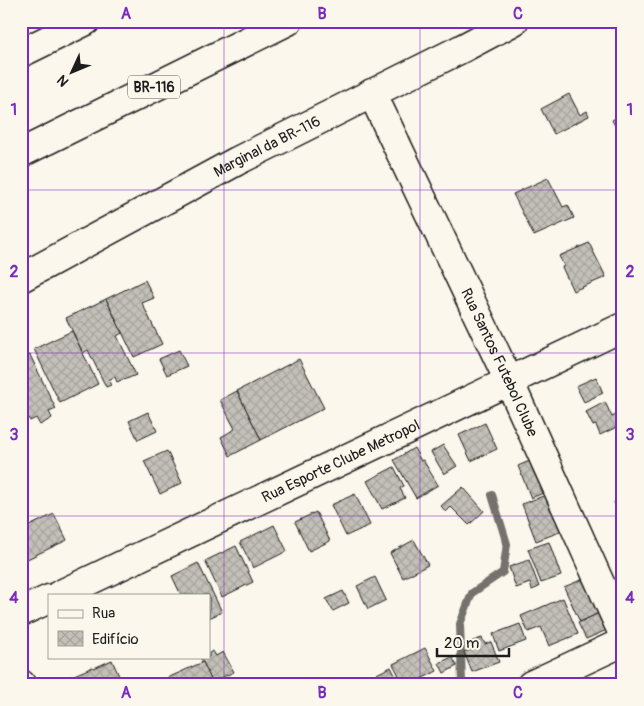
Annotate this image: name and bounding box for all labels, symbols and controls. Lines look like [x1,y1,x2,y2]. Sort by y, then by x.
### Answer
text: A [121,4,132,24]
text: B [317,4,327,24]
text: C [513,4,523,24]
north arrow [48,48,98,98]
text: N [54,71,72,90]
road number: BR-116 [128,75,180,98]
text: 1 [11,100,17,120]
text: 1 [627,100,633,120]
street label: Marginal da BR-116 [210,112,324,182]
text: 2 [10,262,19,282]
text: 2 [626,262,635,282]
street label: Rua Santos Futebol Clube [456,285,542,440]
street label: Rua Esporte Clube Metropol [259,416,423,507]
text: 3 [10,425,19,445]
text: 3 [626,425,635,445]
text: 4 [9,588,19,608]
text: 4 [625,588,635,608]
legend [48,594,210,658]
text: Rua [92,604,115,623]
scale bar [437,626,509,658]
text: Edifício [92,630,138,649]
text: 20 m [444,634,479,653]
text: A [121,683,132,703]
text: B [317,683,327,703]
text: C [513,683,523,703]

